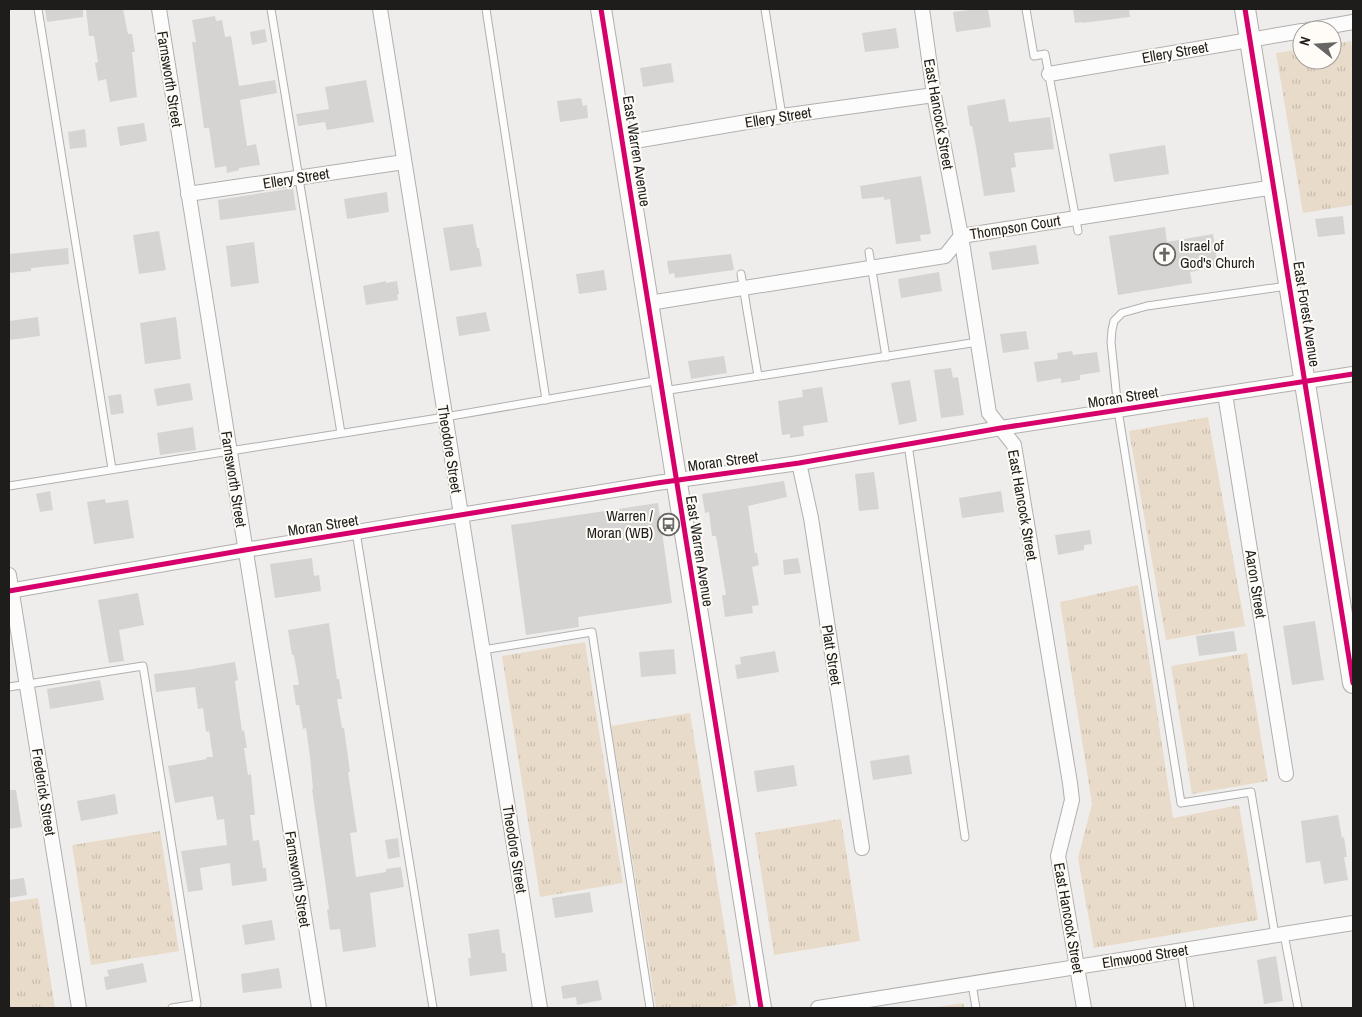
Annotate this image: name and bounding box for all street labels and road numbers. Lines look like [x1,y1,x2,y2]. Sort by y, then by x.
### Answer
street label: Farnsworth Street [152,29,188,129]
street label: Ellery Street [1140,36,1210,68]
street label: East Hancock Street [919,57,959,172]
street label: East Warren Avenue [618,94,656,208]
street label: Ellery Street [743,101,813,133]
street label: Ellery Street [261,162,331,194]
street label: Thompson Court [968,209,1062,245]
street label: East Forest Avenue [1288,260,1326,368]
street label: Moran Street [1086,381,1160,413]
street label: Theodore Street [433,403,467,495]
street label: Farnsworth Street [216,429,252,529]
street label: Moran Street [686,446,760,476]
street label: East Hancock Street [1003,448,1043,563]
street label: East Warren Avenue [681,494,719,608]
street label: Moran Street [286,509,360,541]
street label: Aaron Street [1240,547,1272,620]
street label: Platt Street [817,623,847,687]
street label: Frederick Street [27,747,61,838]
street label: Theodore Street [498,803,532,895]
street label: Farnsworth Street [280,829,316,929]
street label: East Hancock Street [1049,861,1089,976]
street label: Elmwood Street [1100,939,1190,973]

